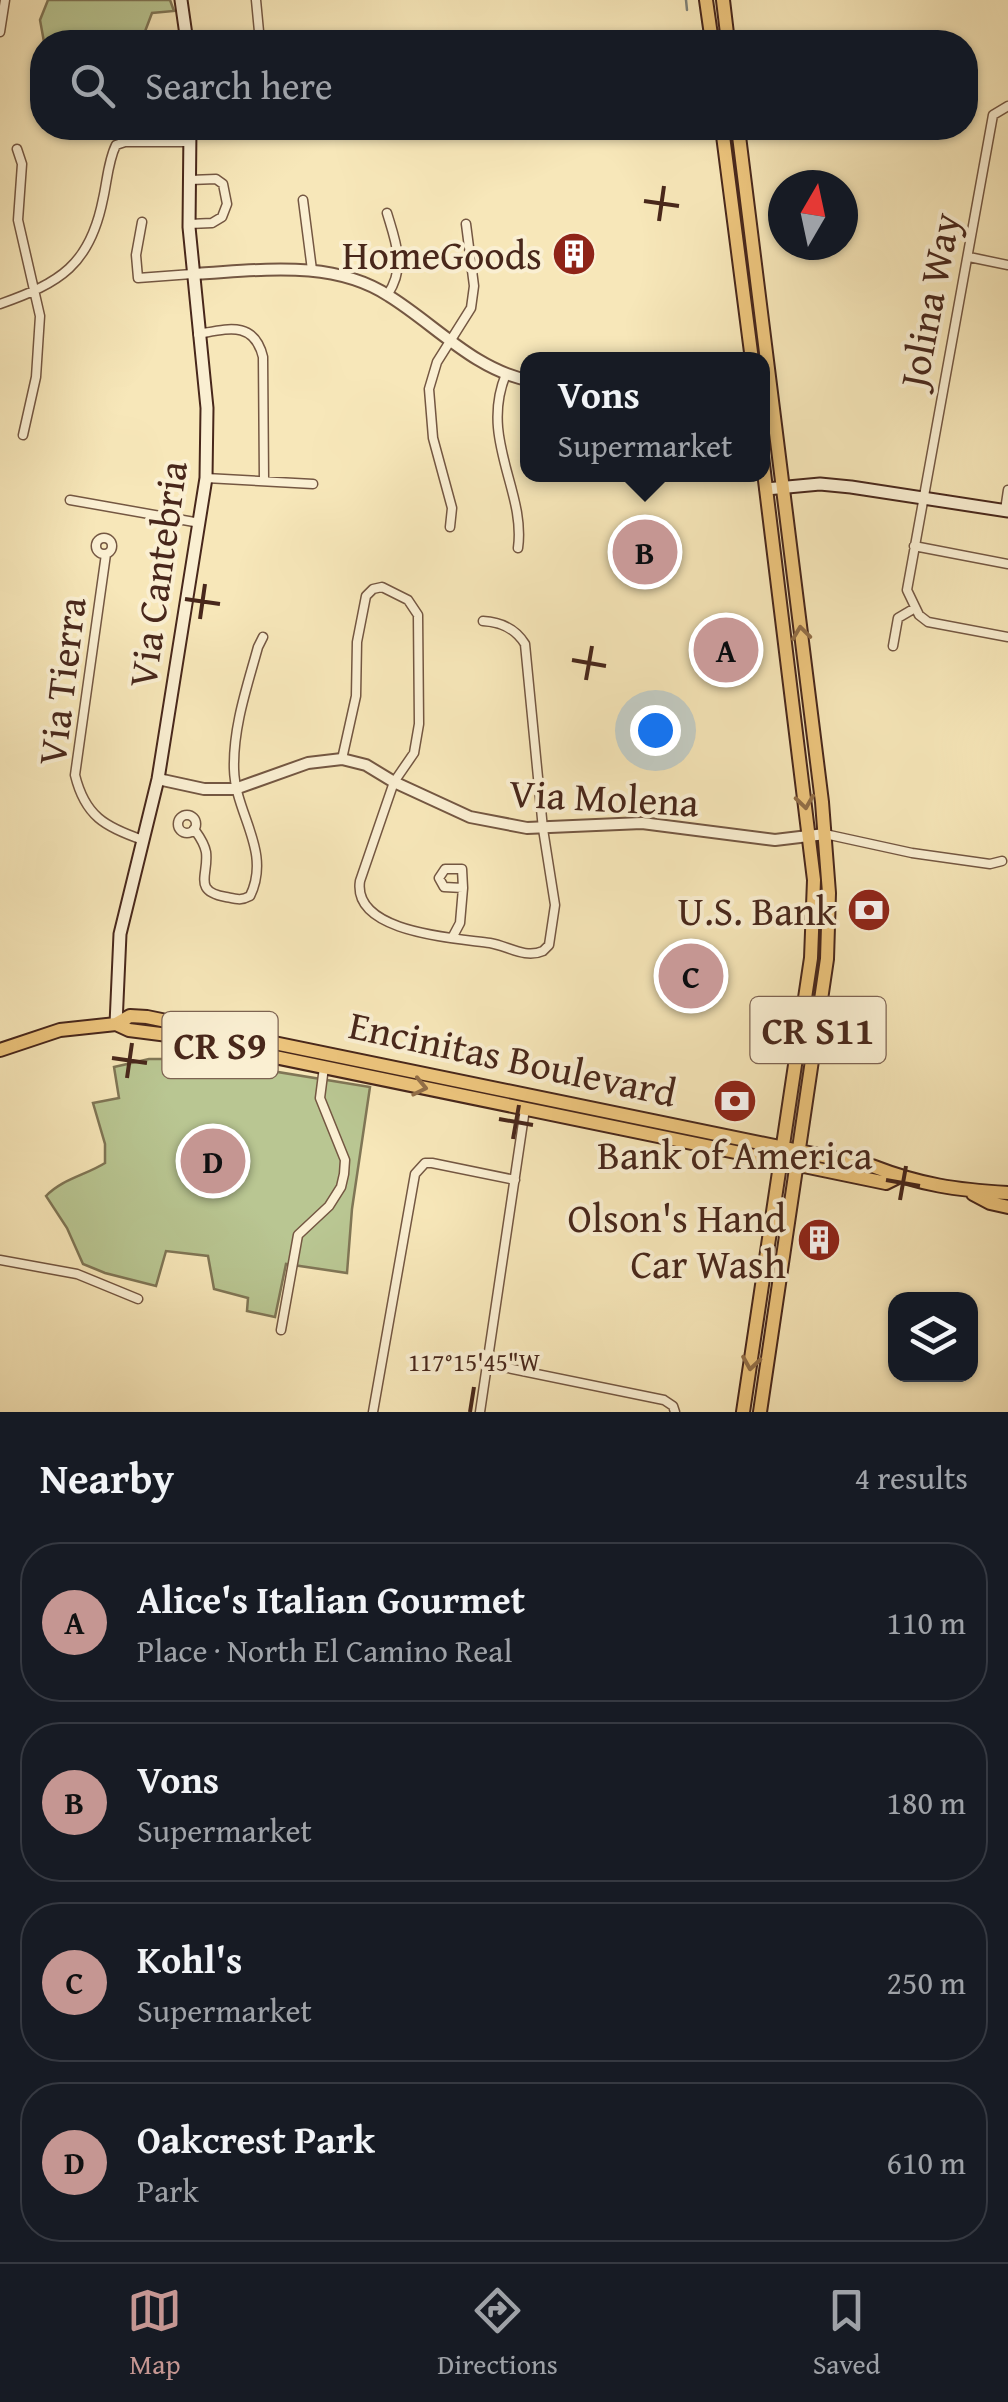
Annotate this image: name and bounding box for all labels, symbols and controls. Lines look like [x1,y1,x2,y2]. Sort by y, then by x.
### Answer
search box [30,30,978,140]
text: Search here [145,57,333,113]
icon: search [65,58,120,113]
north arrow [768,170,858,260]
street label: Jolina Way [882,207,975,397]
place label: HomeGoods [342,225,542,284]
building icon: HomeGoods [551,231,597,277]
popup [520,352,770,482]
text: Vons [558,366,640,422]
text: Supermarket [558,422,732,469]
street label: Via Cantebria [112,457,202,691]
pin: B [612,514,678,590]
street label: Via Tierra [21,593,101,768]
pin: A [694,612,758,688]
one-way arrow [791,624,812,640]
your location [630,705,681,756]
street label: Via Molena [508,763,700,831]
one-way arrow [794,793,815,810]
place label: U.S. Bank [678,881,837,940]
bank icon: U.S. Bank [846,887,892,933]
pin: C [658,938,724,1014]
street label: Encinitas Boulevard [344,994,683,1122]
road number: CR S11 [750,997,886,1063]
road number: CR S9 [162,1012,278,1078]
one-way arrow [411,1076,428,1097]
bank icon: Bank of America [712,1078,758,1124]
pin: D [180,1124,246,1198]
place label: Bank of America [597,1125,873,1184]
place label: Olson's Hand Car Wash [567,1188,787,1293]
building icon: Olson's Hand Car Wash [796,1217,842,1263]
map controls [888,1292,978,1382]
button: layers [888,1292,978,1382]
text: 117°15'45"W [408,1344,540,1380]
one-way arrow [741,1355,762,1371]
text: Nearby [40,1447,174,1508]
text: 4 results [855,1454,968,1501]
text: Alice's Italian Gourmet [137,1571,525,1627]
text: A [64,1599,85,1646]
text: 110 m [887,1599,966,1646]
text: Place · North El Camino Real [137,1627,512,1674]
text: Vons [137,1751,219,1807]
text: B [65,1779,84,1826]
text: 180 m [887,1779,966,1826]
text: Supermarket [137,1807,312,1854]
text: Kohl's [137,1931,242,1987]
text: C [65,1959,84,2006]
text: 250 m [887,1959,966,2006]
text: Supermarket [137,1987,312,2034]
text: Oakcrest Park [137,2111,375,2167]
text: D [64,2139,85,2186]
text: 610 m [887,2139,966,2186]
text: Park [137,2167,199,2214]
tab: Map [127,2283,182,2384]
tab: Directions [437,2283,558,2384]
tab: Saved [813,2283,881,2384]

